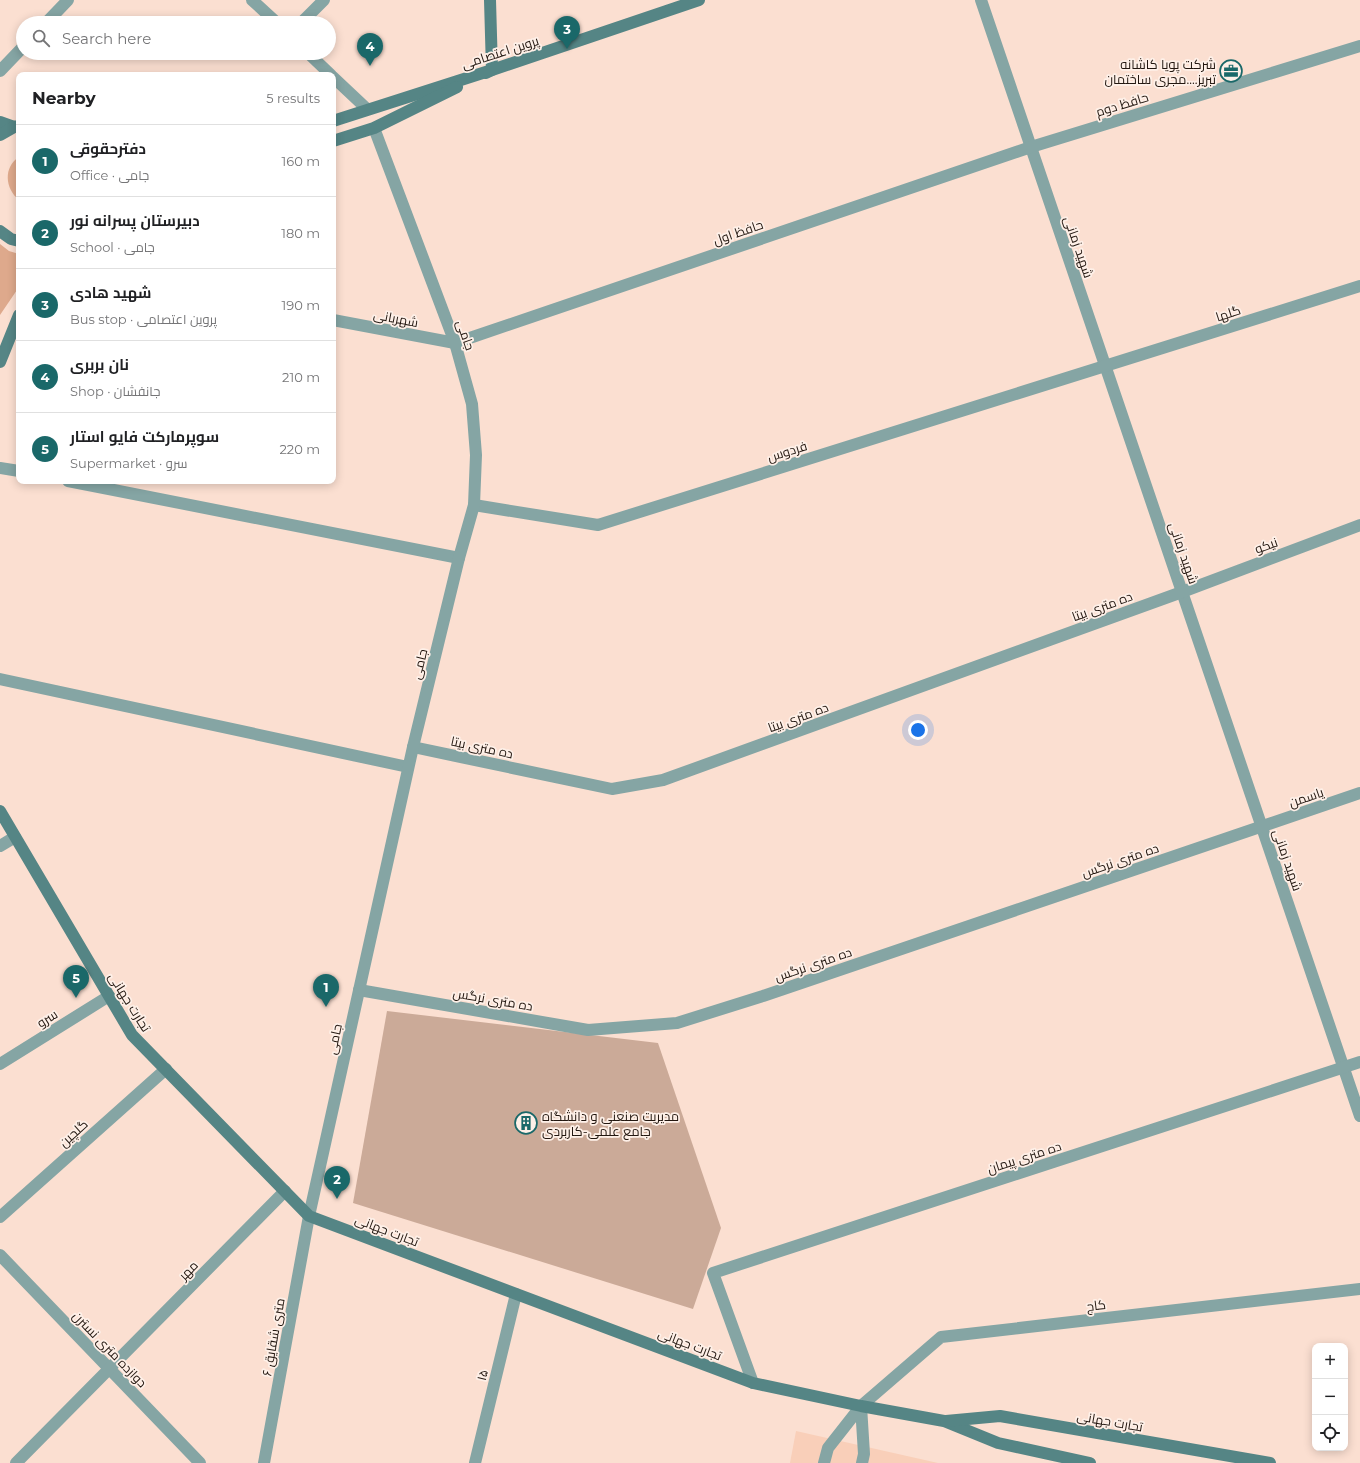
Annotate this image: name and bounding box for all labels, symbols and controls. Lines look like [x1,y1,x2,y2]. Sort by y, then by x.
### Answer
search box [16,16,336,60]
pin: 3 [554,16,580,49]
icon: search [30,27,52,49]
text: Search here [62,29,151,48]
street label: پروین اعتصامى [459,32,542,74]
pin: 4 [357,33,383,66]
place label: شرکت پویا کاشانه تبریز....مجری ساختمان [1104,56,1217,87]
office icon: شرکت پویا کاشانه تبریز....مجری ساختمان [1218,58,1244,84]
text: Nearby [32,88,96,108]
street label: حافظ دوم [1094,88,1151,121]
text: 5 results [266,90,320,106]
text: دفترحقوقی [70,139,146,158]
text: 1 [42,153,48,169]
text: 160 m [282,153,320,169]
text: Office · جامی [70,167,149,183]
text: دبیرستان پسرانه نور [70,211,200,230]
street label: شهید زمانی [1061,214,1097,280]
street label: حافظ اول [711,216,765,249]
text: 2 [41,225,49,241]
text: 180 m [281,225,320,241]
text: School · جامی [70,239,155,255]
text: شهید هادی [70,283,152,302]
text: 3 [41,297,49,313]
text: 190 m [282,297,320,313]
street label: گلها [1214,301,1242,325]
street label: شهربانی [372,306,420,330]
text: Bus stop · پروین اعتصامى [70,311,217,327]
street label: جامی [453,318,479,352]
text: نان بربری [70,355,129,374]
text: 4 [41,369,49,385]
text: 210 m [282,369,320,385]
text: Shop · جانفشان [70,383,160,399]
text: سوپرمارکت فایو استار [70,427,219,446]
street label: فردوس [765,437,809,465]
text: 5 [41,441,49,457]
text: 220 m [279,441,320,457]
text: Supermarket · سرو [70,455,187,471]
street label: شهید زمانی [1166,520,1202,586]
street label: نیکو [1252,533,1280,557]
street label: ده متری بیتا [1069,588,1135,624]
street label: جامی [408,647,430,681]
street label: ده متری بیتا [765,699,831,735]
your location [908,720,928,740]
street label: ده متری بیتا [449,733,515,761]
street label: یاسمن [1286,783,1326,810]
street label: شهید زمانی [1270,827,1306,893]
street label: ده متری نرگس [1079,839,1161,881]
street label: ده متری نرگس [772,943,854,985]
pin: 5 [63,965,89,998]
street label: تجارت جهانی [106,969,155,1035]
pin: 1 [313,974,339,1007]
street label: ده متری نرگس [452,984,534,1014]
street label: سرو [34,1006,60,1030]
street label: جامی [323,1022,345,1056]
place label: مدیریت صنعنی و دانشگاه جامع علمی-کاربردی [542,1108,679,1140]
building icon: مدیریت صنعنی و دانشگاه جامع علمی-کاربردی [513,1110,539,1136]
street label: گلچین [55,1116,92,1152]
street label: ده متری پیمان [985,1137,1064,1178]
pin: 2 [324,1166,350,1199]
street label: تجارت جهانی [353,1211,422,1250]
street label: مهر [174,1257,201,1284]
street label: کاج [1085,1296,1107,1315]
street label: ۶ متری شقایق [258,1297,288,1377]
street label: دوازده متری نسترن [70,1308,150,1390]
street label: تجارت جهانی [656,1325,725,1364]
map controls [1312,1343,1348,1451]
button: + [1312,1343,1348,1379]
street label: ۱۵ [473,1368,491,1382]
button: − [1312,1379,1348,1415]
street label: تجارت جهانی [1076,1407,1145,1435]
button: locate [1312,1415,1348,1451]

